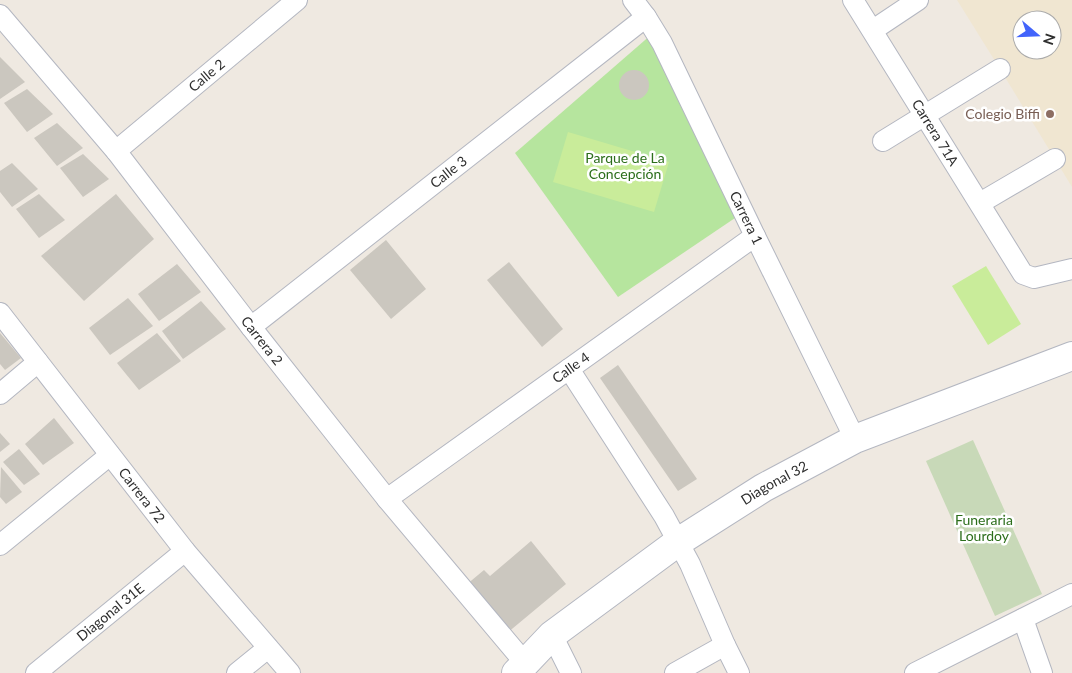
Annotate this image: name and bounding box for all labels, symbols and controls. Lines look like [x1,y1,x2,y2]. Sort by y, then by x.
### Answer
north arrow [1012,10,1062,60]
text: N [1040,32,1060,47]
street label: Calle 2 [185,55,228,95]
street label: Carrera 71A [909,96,963,169]
place label: Colegio Biffi [965,105,1040,122]
marker: Colegio Biffi [1044,108,1056,120]
park label: Parque de La Concepción [585,149,665,182]
street label: Calle 3 [426,152,470,191]
street label: Carrera 1 [727,188,767,247]
street label: Carrera 2 [238,313,287,368]
street label: Calle 4 [549,348,593,386]
street label: Diagonal 32 [737,457,810,508]
street label: Carrera 72 [115,464,169,526]
park label: Funeraria Lourdoy [955,511,1013,544]
street label: Diagonal 31E [73,579,147,644]

